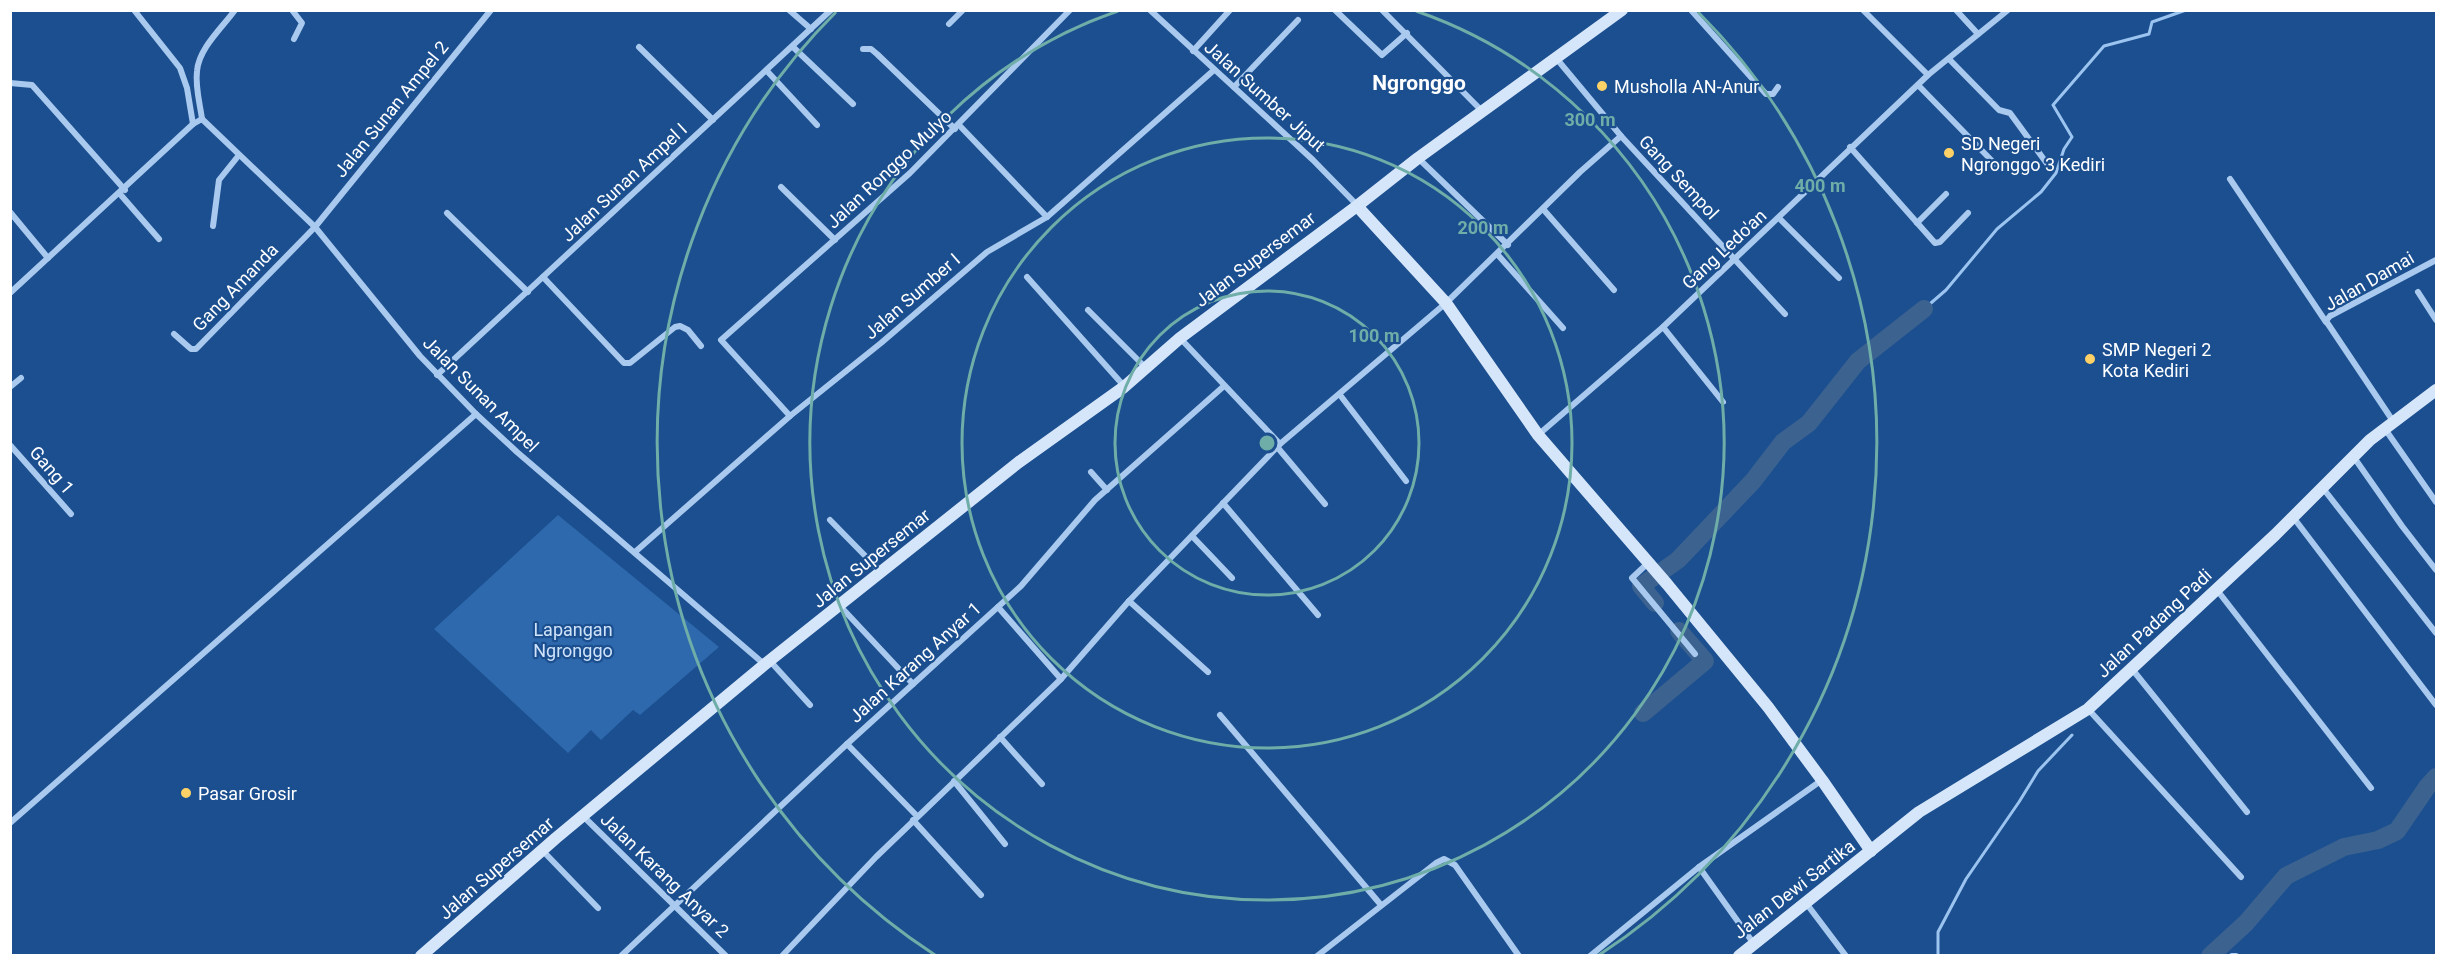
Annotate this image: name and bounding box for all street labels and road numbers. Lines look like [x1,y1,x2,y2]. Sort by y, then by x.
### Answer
street label: Jalan Sumber Jiput [1200,36,1330,156]
street label: Jalan Sunan Ampel 2 [330,37,452,181]
street label: Jalan Ronggo Mulyo [822,106,956,232]
street label: Jalan Sunan Ampel I [557,118,691,246]
street label: Gang Sempol [1635,131,1723,223]
street label: Gang Ledo'an [1678,205,1770,293]
street label: Jalan Supersemar [1191,207,1319,311]
street label: Gang Amanda [188,239,282,335]
street label: Jalan Damai [2321,247,2417,315]
street label: Jalan Sumber I [860,249,964,343]
street label: Jalan Sunan Ampel [419,332,543,456]
street label: Gang 1 [25,442,79,498]
street label: Jalan Supersemar [808,504,934,612]
street label: Jalan Padang Padi [2092,564,2216,682]
street label: Jalan Karang Anyar 1 [845,597,985,727]
street label: Jalan Karang Anyar 2 [597,808,733,942]
street label: Jalan Supersemar [434,812,558,924]
street label: Jalan Dewi Sartika [1729,835,1859,943]

